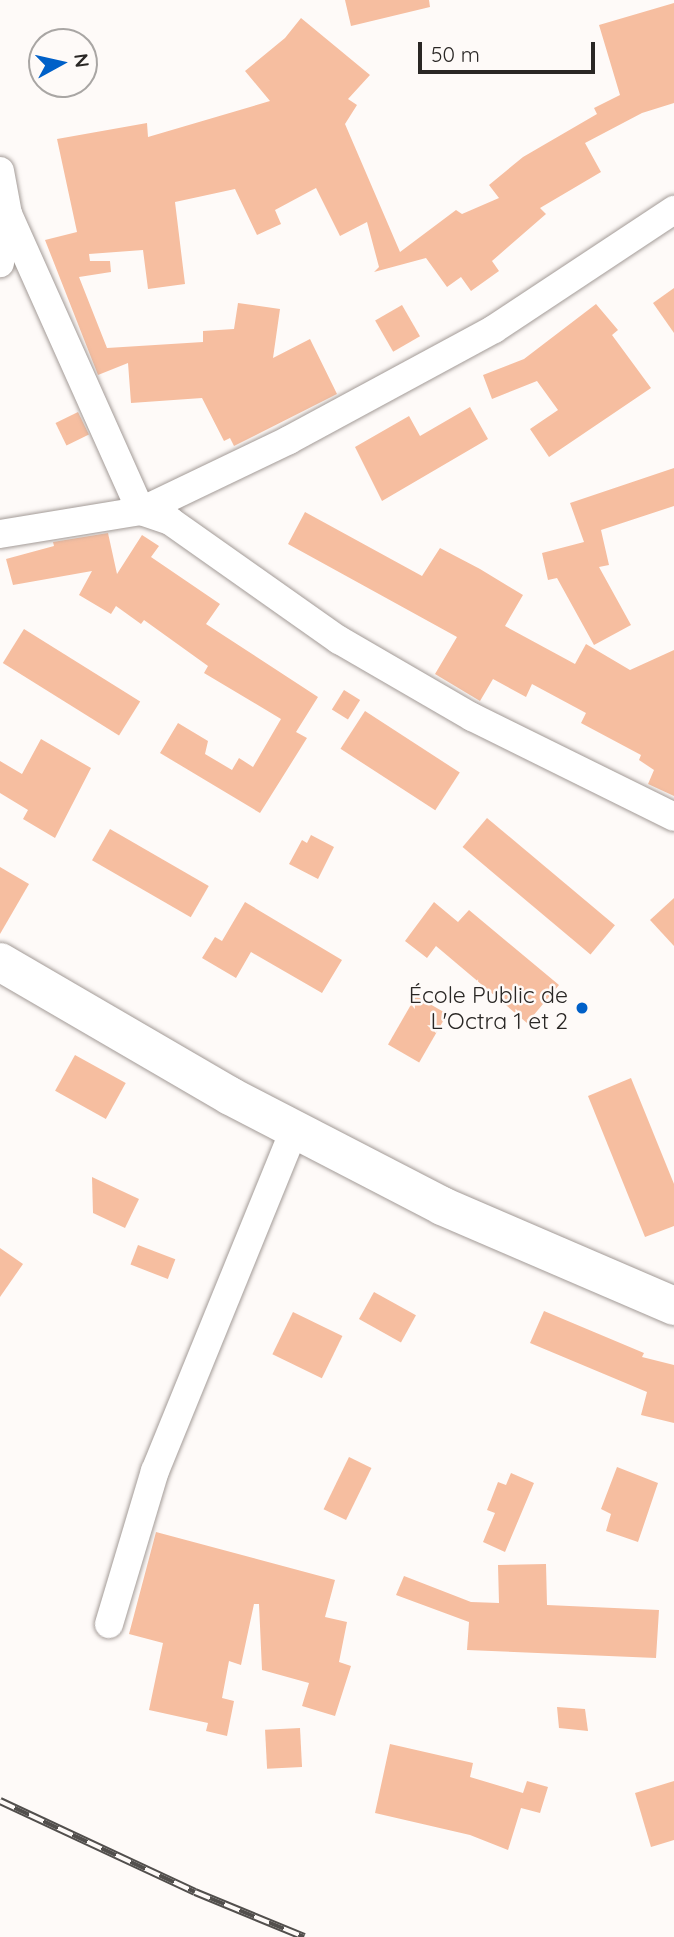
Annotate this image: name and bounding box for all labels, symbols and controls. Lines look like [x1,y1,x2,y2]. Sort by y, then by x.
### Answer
north arrow [28,28,98,98]
scale bar [422,28,599,72]
text: 50 m [431,41,480,67]
text: N [69,52,95,69]
place label: École Public de L'Octra 1 et 2 [409,981,568,1035]
marker: École Public de L'Octra 1 et 2 [574,1000,590,1016]

